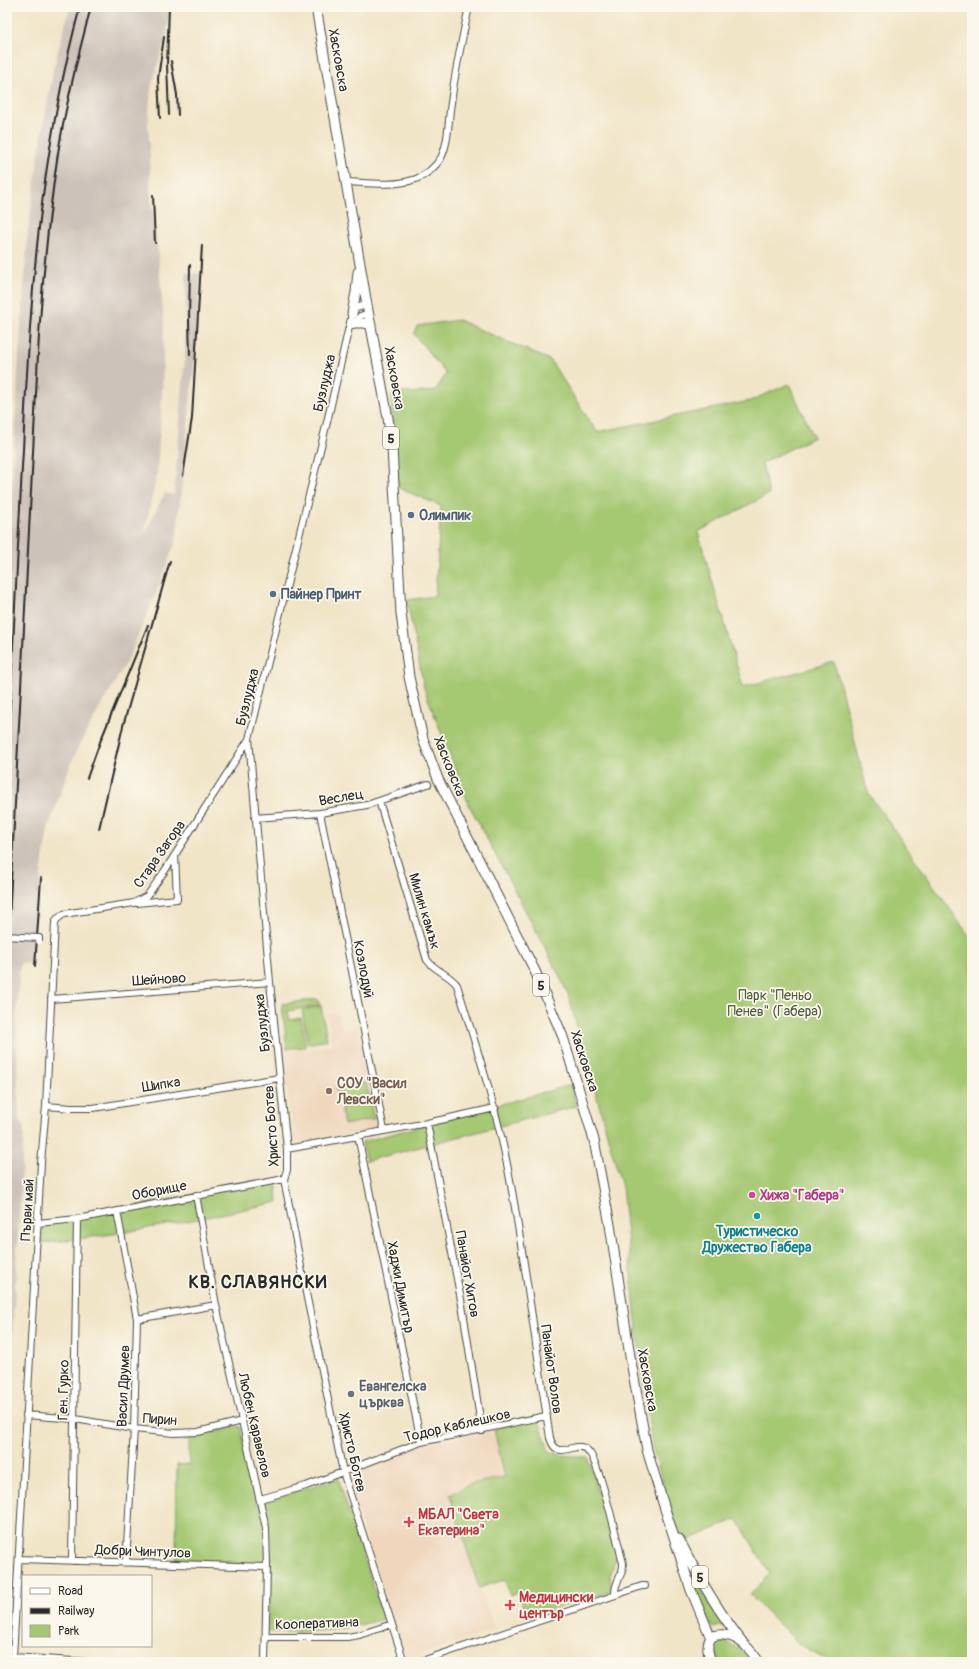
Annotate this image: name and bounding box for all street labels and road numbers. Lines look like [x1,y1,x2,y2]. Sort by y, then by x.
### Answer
street label: Хасковска [325,27,352,93]
street label: Хасковска [381,345,408,411]
street label: Бузлуджа [310,353,339,413]
road number: 5 [383,427,399,449]
street label: Бузлуджа [232,667,263,727]
street label: Хасковска [430,734,469,799]
street label: Веслец [317,785,365,810]
street label: Стара Загора [130,817,189,891]
street label: Милин камък [405,871,444,951]
street label: Козлодуй [350,939,377,999]
street label: Шейново [132,969,187,990]
road number: 5 [533,974,549,996]
street label: Бузлуджа [251,993,274,1053]
street label: Хасковска [567,1028,602,1094]
street label: Шипка [141,1073,181,1096]
street label: Христо Ботев [260,1085,283,1167]
street label: Оборище [130,1177,188,1204]
street label: Първи май [17,1178,38,1242]
street label: Панайот Хитов [452,1229,484,1319]
street label: Хаджи Димитър [383,1240,418,1335]
street label: Панайот Волов [537,1323,566,1415]
street label: Васил Друмев [114,1345,133,1427]
street label: Хасковска [634,1347,661,1413]
street label: Ген. Гурко [54,1359,73,1421]
street label: Любен Каравелов [234,1370,275,1480]
street label: Тодор Каблешков [402,1405,512,1446]
street label: Пирин [142,1410,178,1429]
street label: Христо Ботев [335,1411,370,1494]
street label: Добри Чинтулов [94,1541,191,1562]
road number: 5 [692,1566,708,1588]
street label: Кооперативна [275,1614,359,1633]

